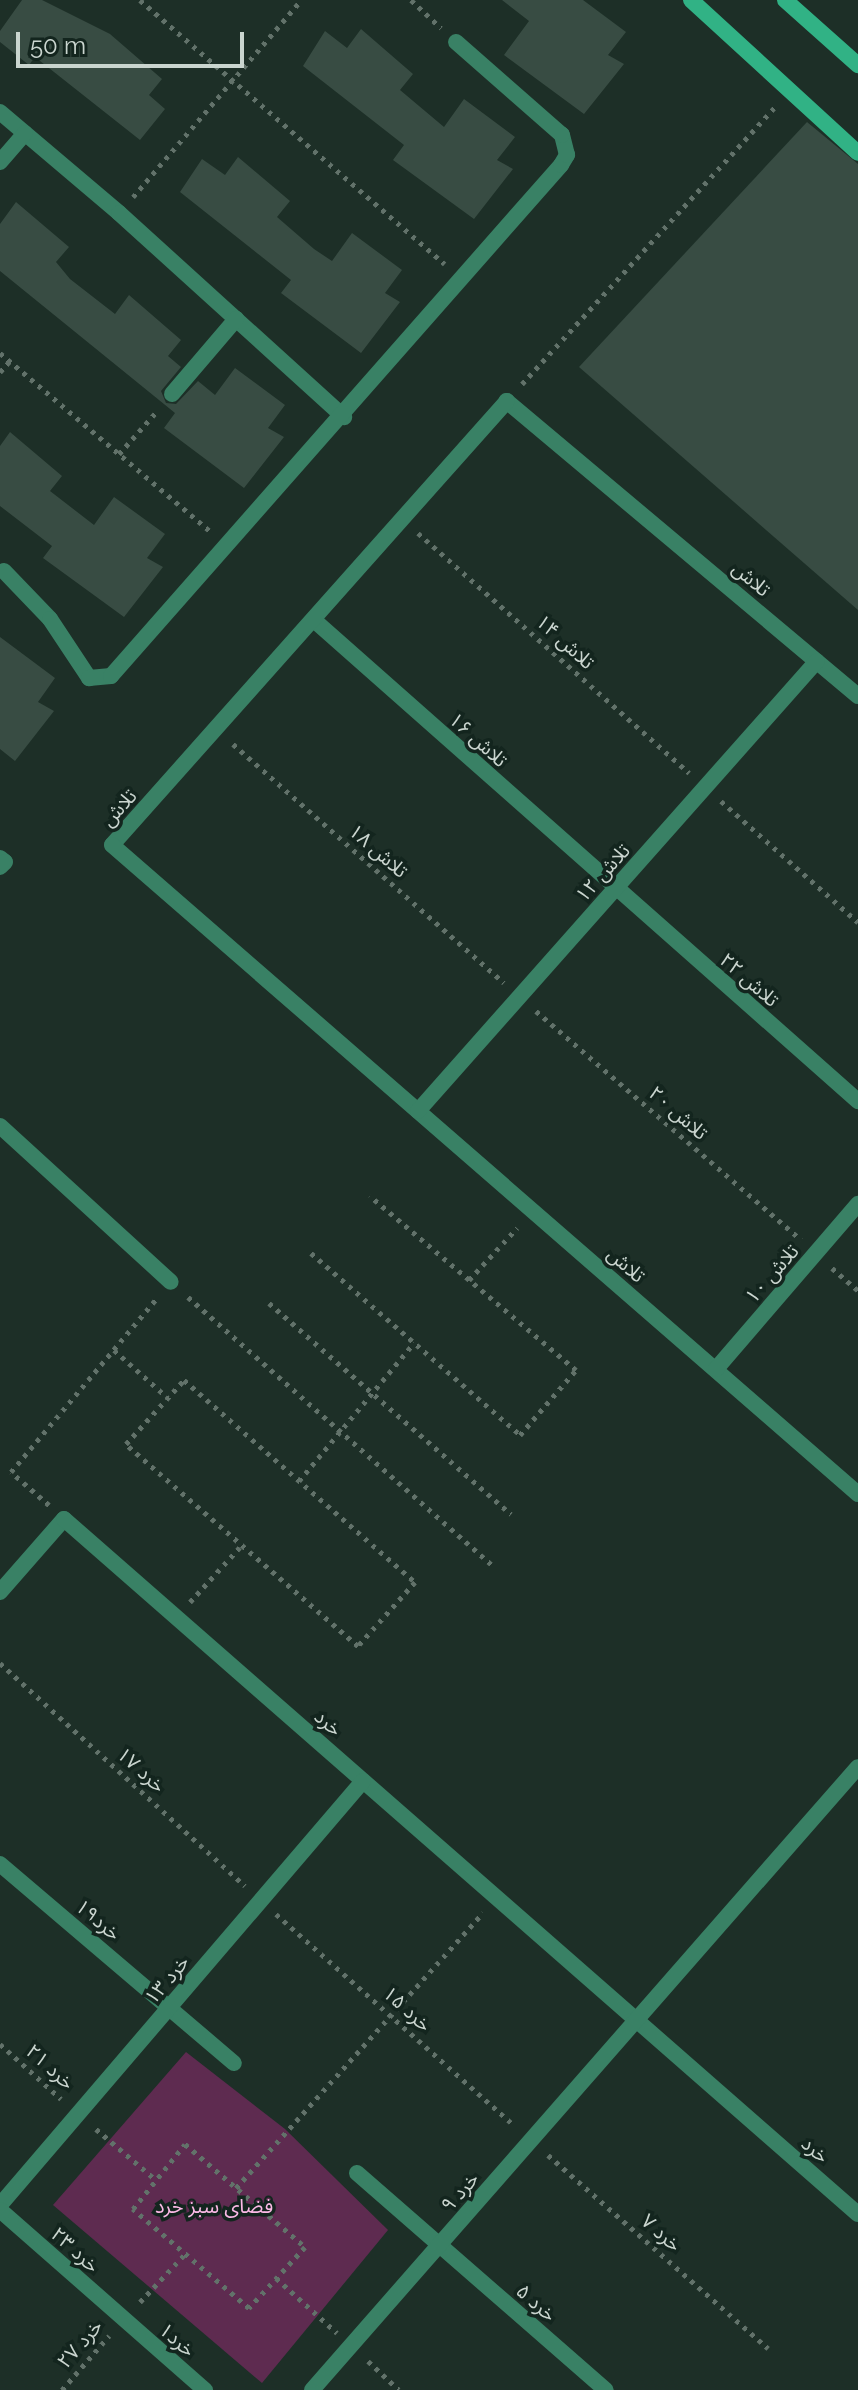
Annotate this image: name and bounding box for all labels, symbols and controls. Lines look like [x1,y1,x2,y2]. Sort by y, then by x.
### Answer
scale bar [20,16,248,66]
text: 50 m [30,31,86,60]
street label: تلاش [727,556,775,602]
street label: تلاش ۱۴ [531,610,599,674]
street label: تلاش ۱۶ [444,708,512,772]
street label: تلاش [96,784,142,832]
street label: تلاش ۱۸ [344,819,412,883]
street label: تلاش ۱۲ [571,839,635,907]
street label: تلاش ۲۲ [715,948,783,1012]
street label: تلاش ۲۰ [644,1081,712,1145]
street label: تلاش ۱۰ [740,1240,804,1308]
street label: تلاش [602,1242,650,1288]
street label: خرد [309,1705,347,1741]
street label: خرد ۱۷ [112,1742,170,1798]
street label: خرد۱۹ [71,1894,125,1946]
street label: خرد ۱۳ [140,1951,194,2009]
street label: خرد ۱۵ [378,1981,436,2037]
street label: خرد ۲۱ [21,2039,79,2095]
street label: خرد [796,2132,834,2168]
street label: خرد ۹ [436,2167,484,2217]
park label: فضای سبز خرد [155,2194,273,2218]
street label: خرد ۷ [636,2209,686,2257]
street label: خرد ۲۳ [46,2222,104,2278]
street label: خرد ۵ [511,2279,561,2327]
street label: خرد ۲۷ [52,2315,108,2373]
street label: خرد۱ [154,2318,200,2362]

